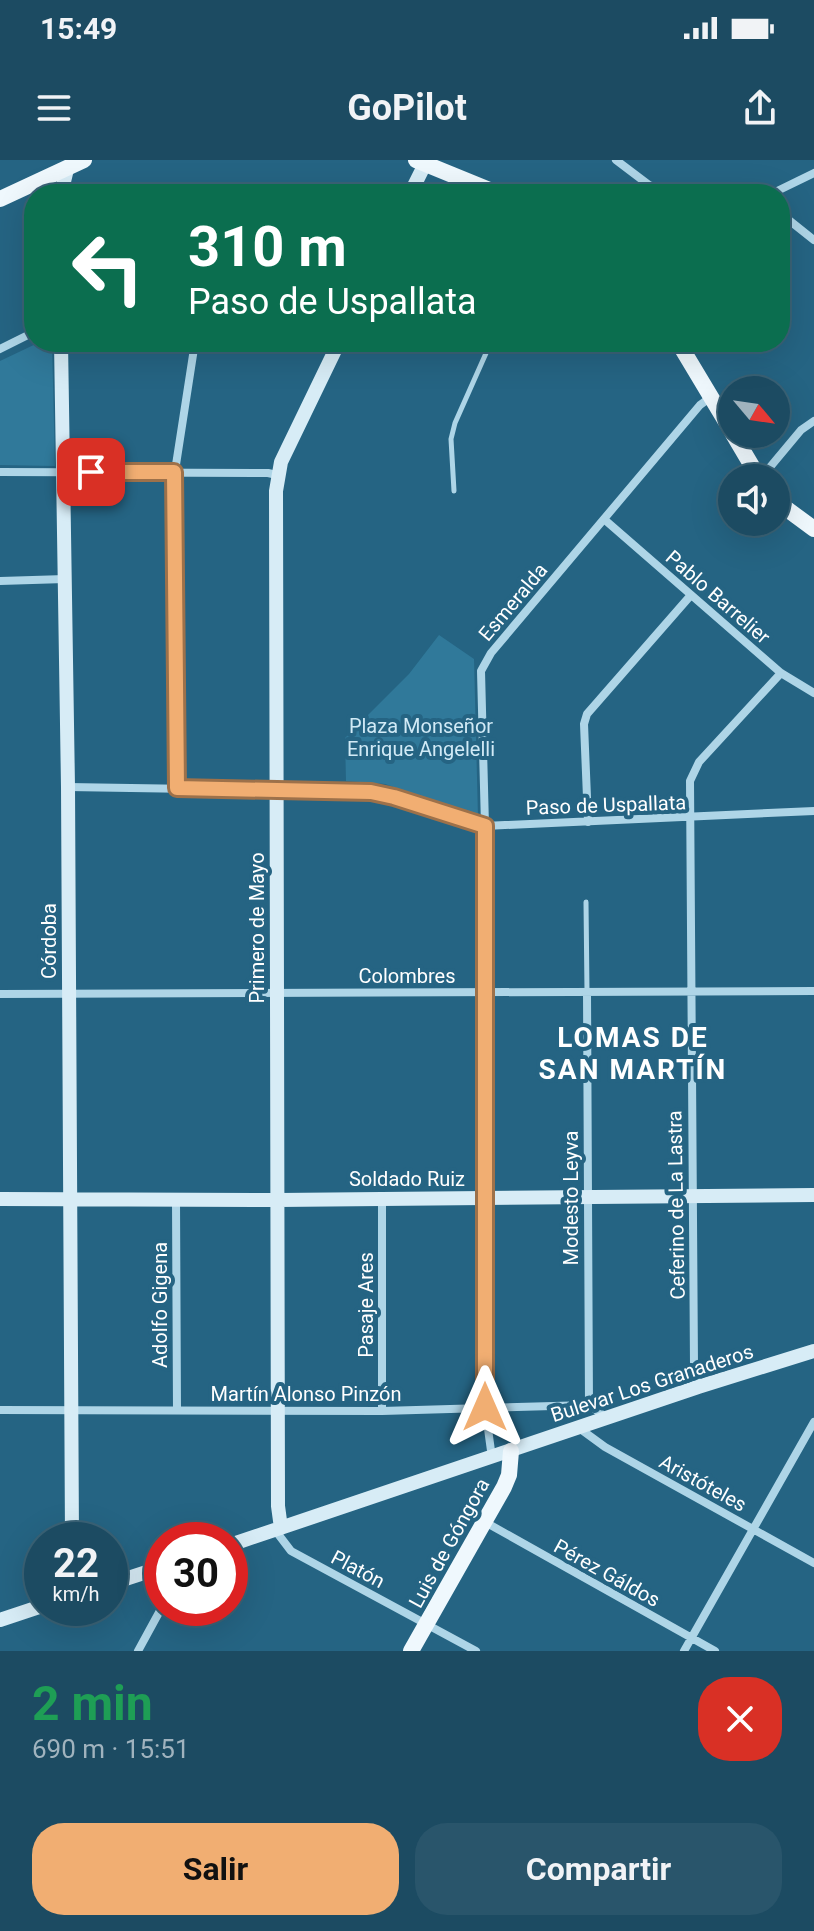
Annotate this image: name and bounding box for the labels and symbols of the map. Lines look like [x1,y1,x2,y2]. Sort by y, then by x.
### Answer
north arrow [718,376,790,448]
pin [57,438,125,506]
street label: Pablo Barrelier [661,545,775,649]
street label: Esmeralda [474,558,552,646]
park label: Plaza Monseñor Enrique Angelelli [347,714,495,761]
street label: Paso de Uspallata [525,790,687,820]
street label: Primero de Mayo [245,852,269,1004]
street label: Córdoba [37,903,61,979]
street label: Colombres [359,964,455,988]
district label: LOMAS DE SAN MARTÍN [539,1021,727,1086]
street label: Ceferino de La Lastra [662,1110,690,1300]
street label: Modesto Leyva [559,1131,583,1265]
street label: Soldado Ruiz [349,1167,465,1191]
street label: Adolfo Gigena [148,1242,172,1368]
street label: Pasaje Ares [354,1252,378,1358]
street label: Bulevar Los Granaderos [548,1339,756,1427]
position arrow [443,1365,527,1449]
street label: Martín Alonso Pinzón [211,1382,401,1406]
street label: Aristóteles [655,1449,751,1517]
street label: Luis de Góngora [404,1474,494,1612]
speed limit sign: 30 [144,1522,248,1626]
street label: Pérez Gáldos [550,1534,664,1612]
street label: Platón [327,1545,389,1593]

